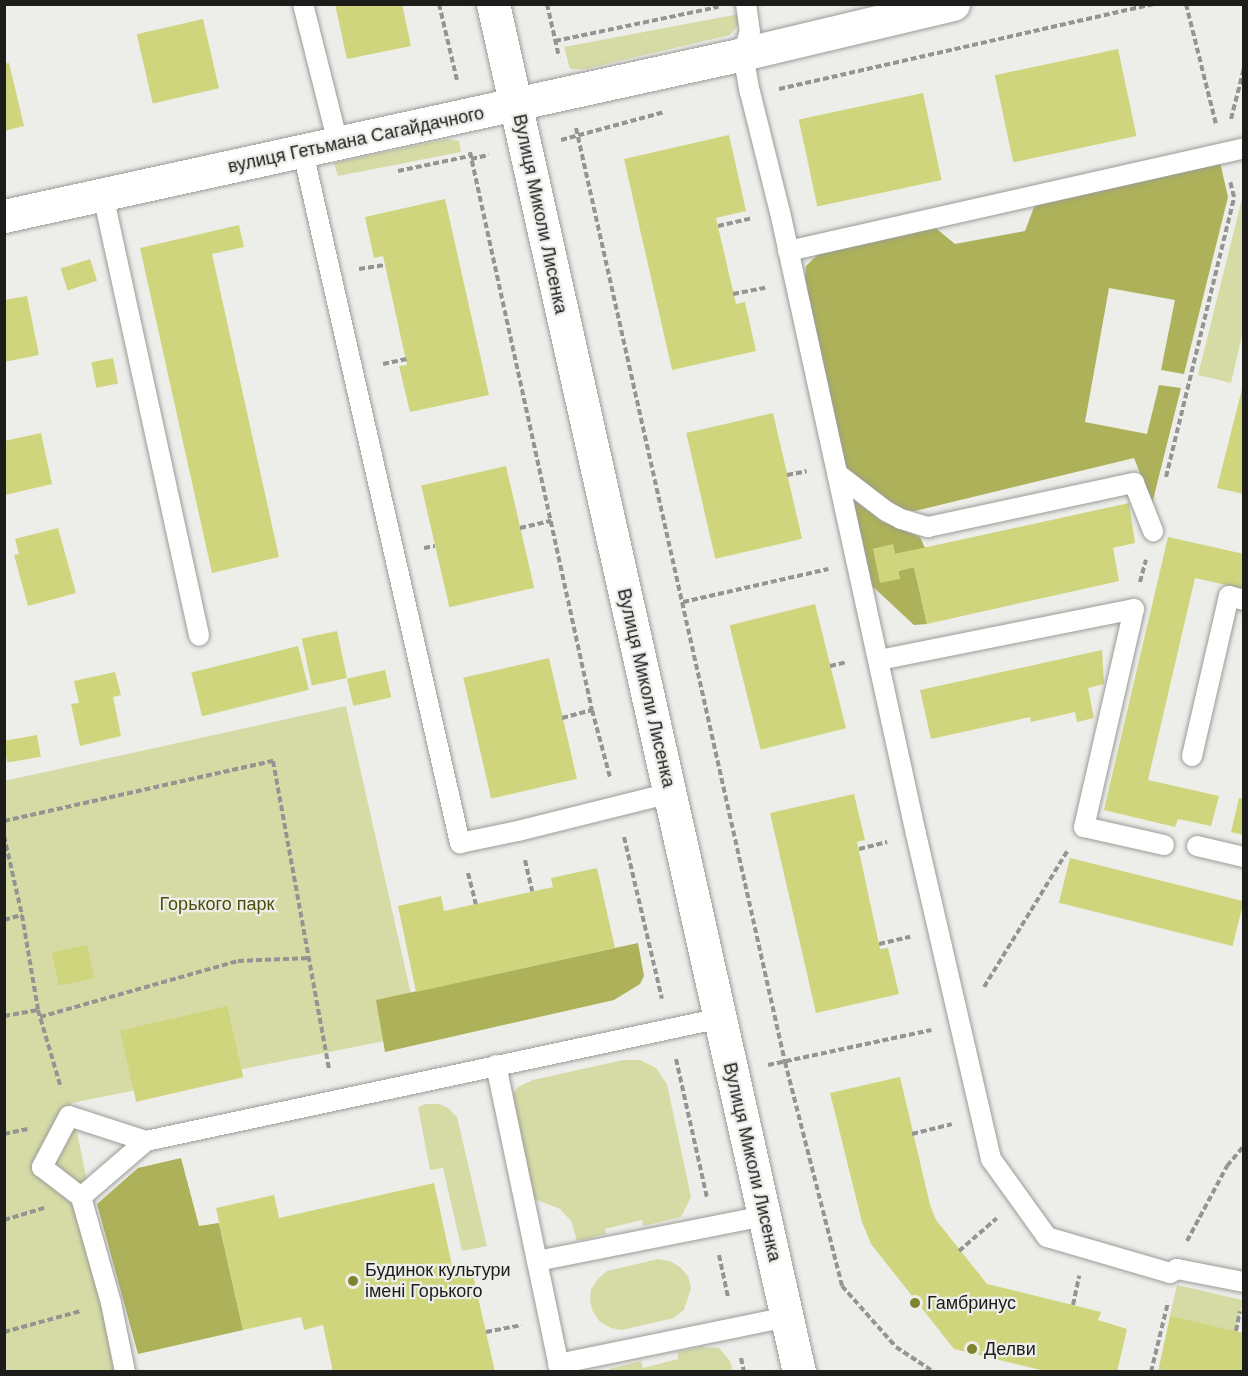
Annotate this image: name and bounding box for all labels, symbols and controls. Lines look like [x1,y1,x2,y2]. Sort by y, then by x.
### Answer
street label: вулиця Гетьмана Сагайдачного [226,102,486,178]
street label: Вулиця Миколи Лисенка [508,112,572,316]
street label: Вулиця Миколи Лисенка [613,586,679,790]
park label: Горького парк [160,893,274,915]
street label: Вулиця Миколи Лисенка [719,1060,785,1264]
place label: Будинок культури імені Горького [365,1260,511,1302]
marker: Будинок культури імені Горького [346,1274,360,1288]
place label: Гамбринус [927,1292,1016,1314]
marker: Гамбринус [908,1296,922,1310]
place label: Делви [984,1338,1036,1360]
marker: Делви [965,1342,979,1356]

